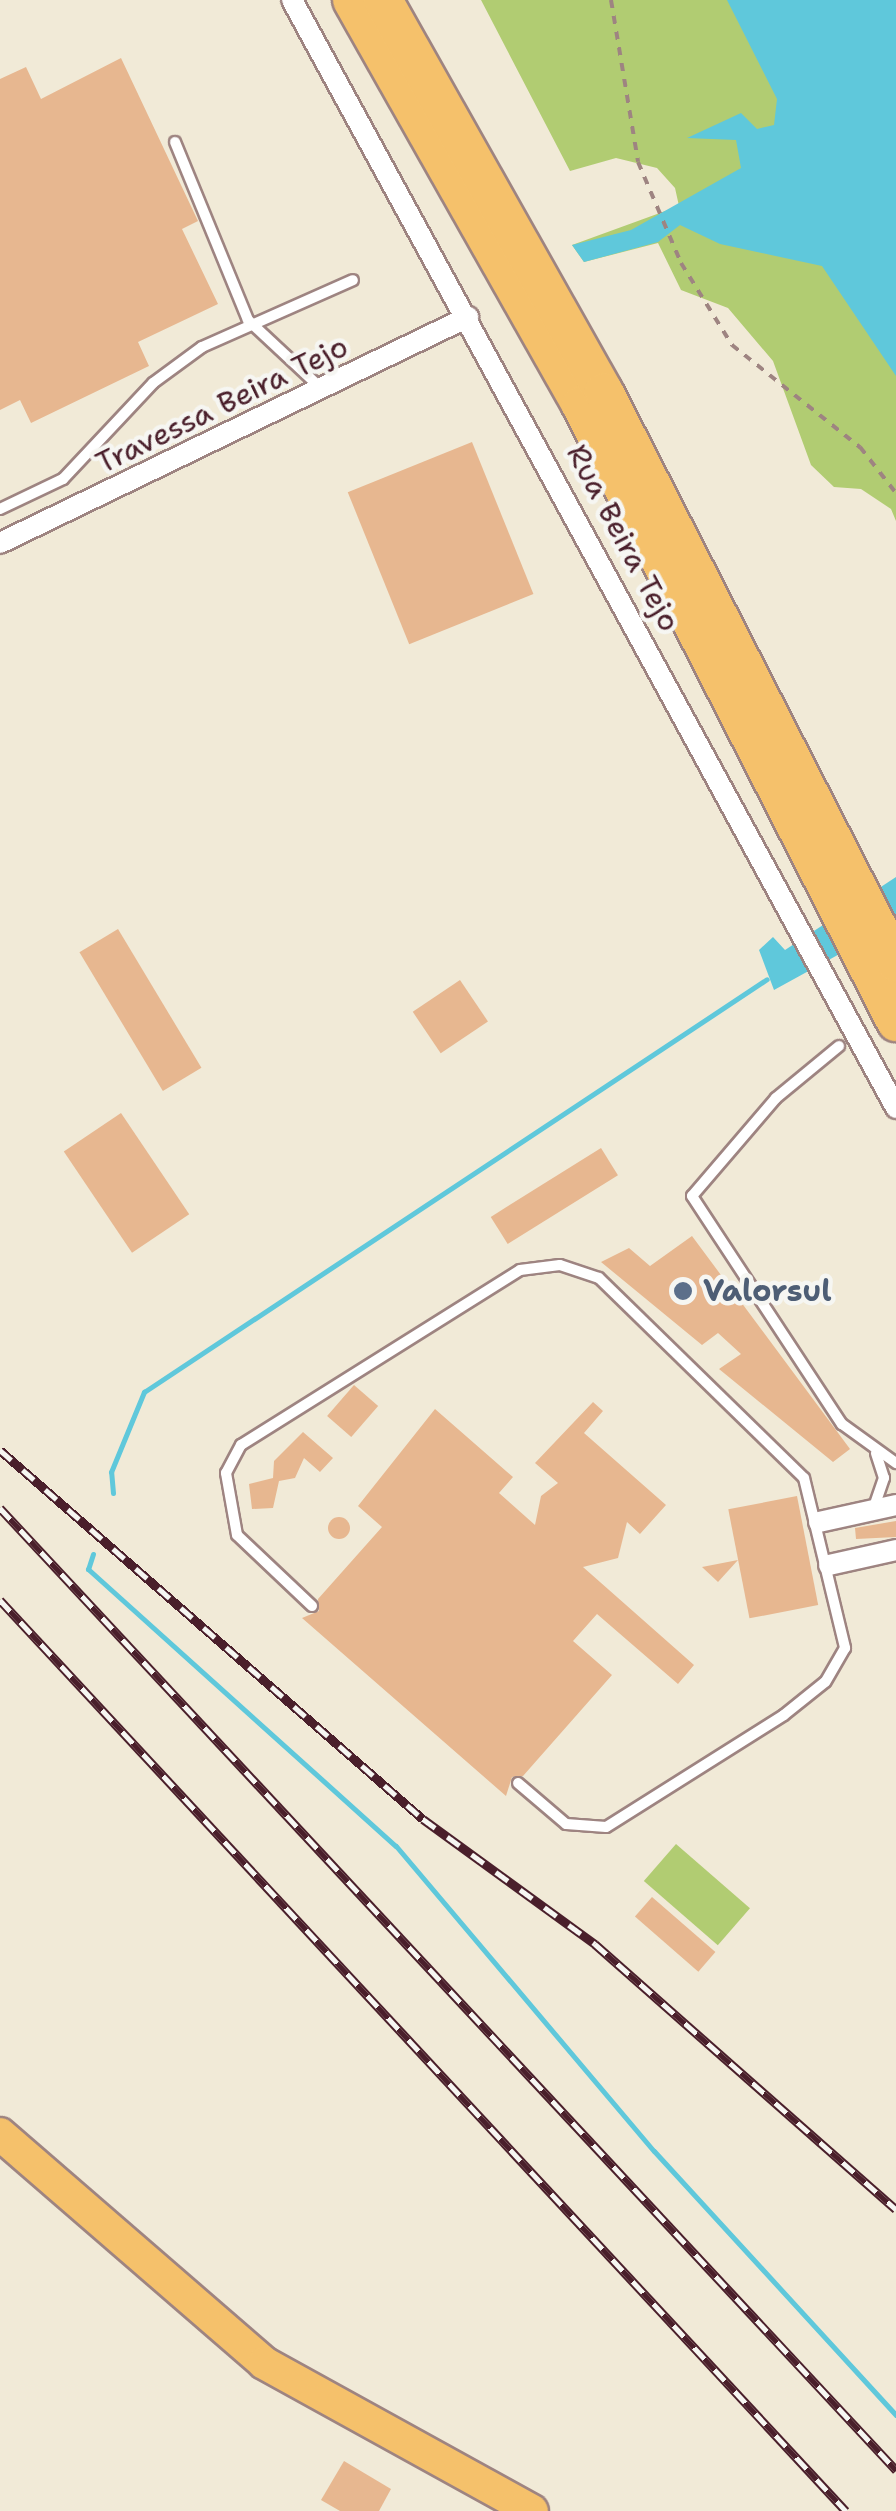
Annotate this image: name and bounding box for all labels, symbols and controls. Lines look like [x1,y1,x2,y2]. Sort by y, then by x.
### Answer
street label: Travessa Beira Tejo [90,328,354,482]
street label: Rua Beira Tejo [559,438,687,638]
place label: Valorsul [703,1273,832,1309]
marker: Valorsul [672,1280,694,1302]

